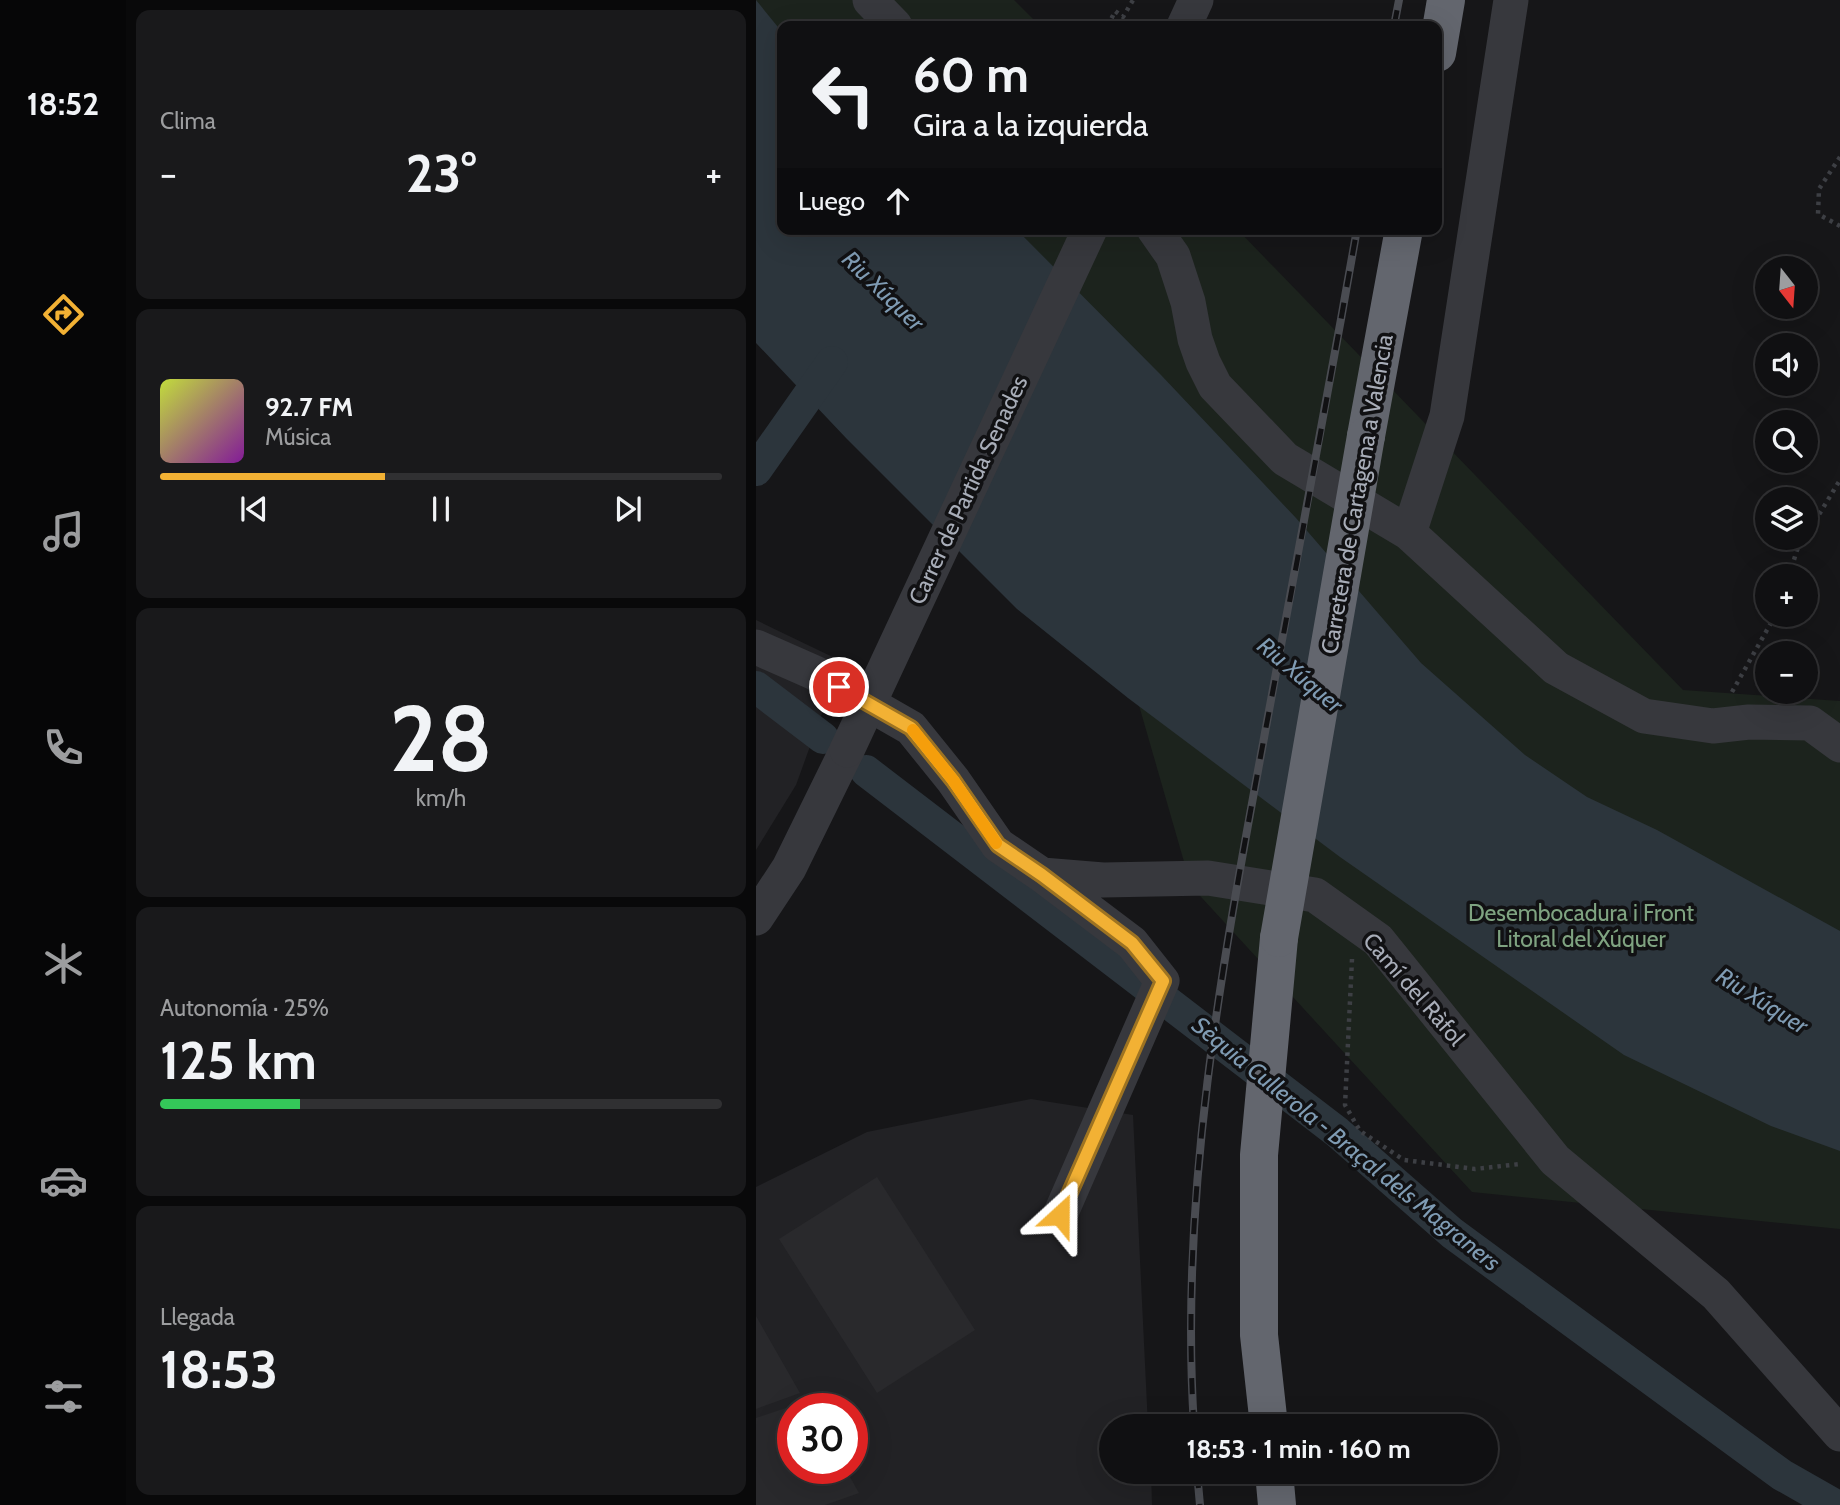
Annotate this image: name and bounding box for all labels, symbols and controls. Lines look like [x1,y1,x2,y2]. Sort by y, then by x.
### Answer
text: 60 m [913,45,1029,104]
icon: left [798,49,889,140]
text: 18:52 [27,84,99,123]
text: Gira a la izquierda [913,105,1148,144]
text: Clima [160,107,216,135]
text: 23° [406,142,476,205]
text: − [160,150,177,197]
text: + [705,150,722,197]
icon: ahead [879,182,917,220]
text: Luego [798,185,865,217]
water label: Riu Xúquer [836,245,932,338]
north arrow [1755,256,1818,318]
map controls [1755,256,1818,704]
icon: directions [39,290,88,339]
street label: Carretera de Cartagena a Valencia [1315,332,1399,656]
button: sound [1755,333,1818,396]
street label: Carrer de Partida Senades [903,371,1033,609]
text: 92.7 FM [265,391,353,423]
button: search [1755,410,1818,473]
text: Música [265,423,331,451]
button: layers [1755,487,1818,550]
icon: previous [235,490,273,528]
icon: pause [422,490,460,528]
icon: next [609,490,647,528]
icon: music [39,507,88,556]
button: + [1755,564,1818,627]
water label: Riu Xúquer [1252,631,1350,720]
button: − [1755,641,1818,704]
pin [809,657,869,717]
icon: arrive [820,668,858,706]
text: 28 [389,683,493,794]
icon: phone [39,723,88,772]
text: km/h [416,784,466,812]
park label: Desembocadura i Front Litoral del Xúquer [1468,899,1694,953]
street label: Camí del Ràfol [1357,927,1471,1052]
icon: climate [39,939,88,988]
water label: Riu Xúquer [1711,961,1815,1041]
text: Autonomía · 25% [160,994,329,1022]
water label: Sèquia Cullerola - Braçal dels Magraners [1186,1010,1506,1277]
text: 125 km [160,1029,317,1092]
icon: car [39,1156,88,1205]
position arrow [1023,1178,1097,1252]
text: Llegada [160,1303,235,1331]
text: 18:53 [160,1338,278,1401]
icon: filters [39,1372,88,1421]
speed limit sign: 30 [777,1393,868,1484]
text: 18:53 · 1 min · 160 m [1186,1433,1411,1465]

